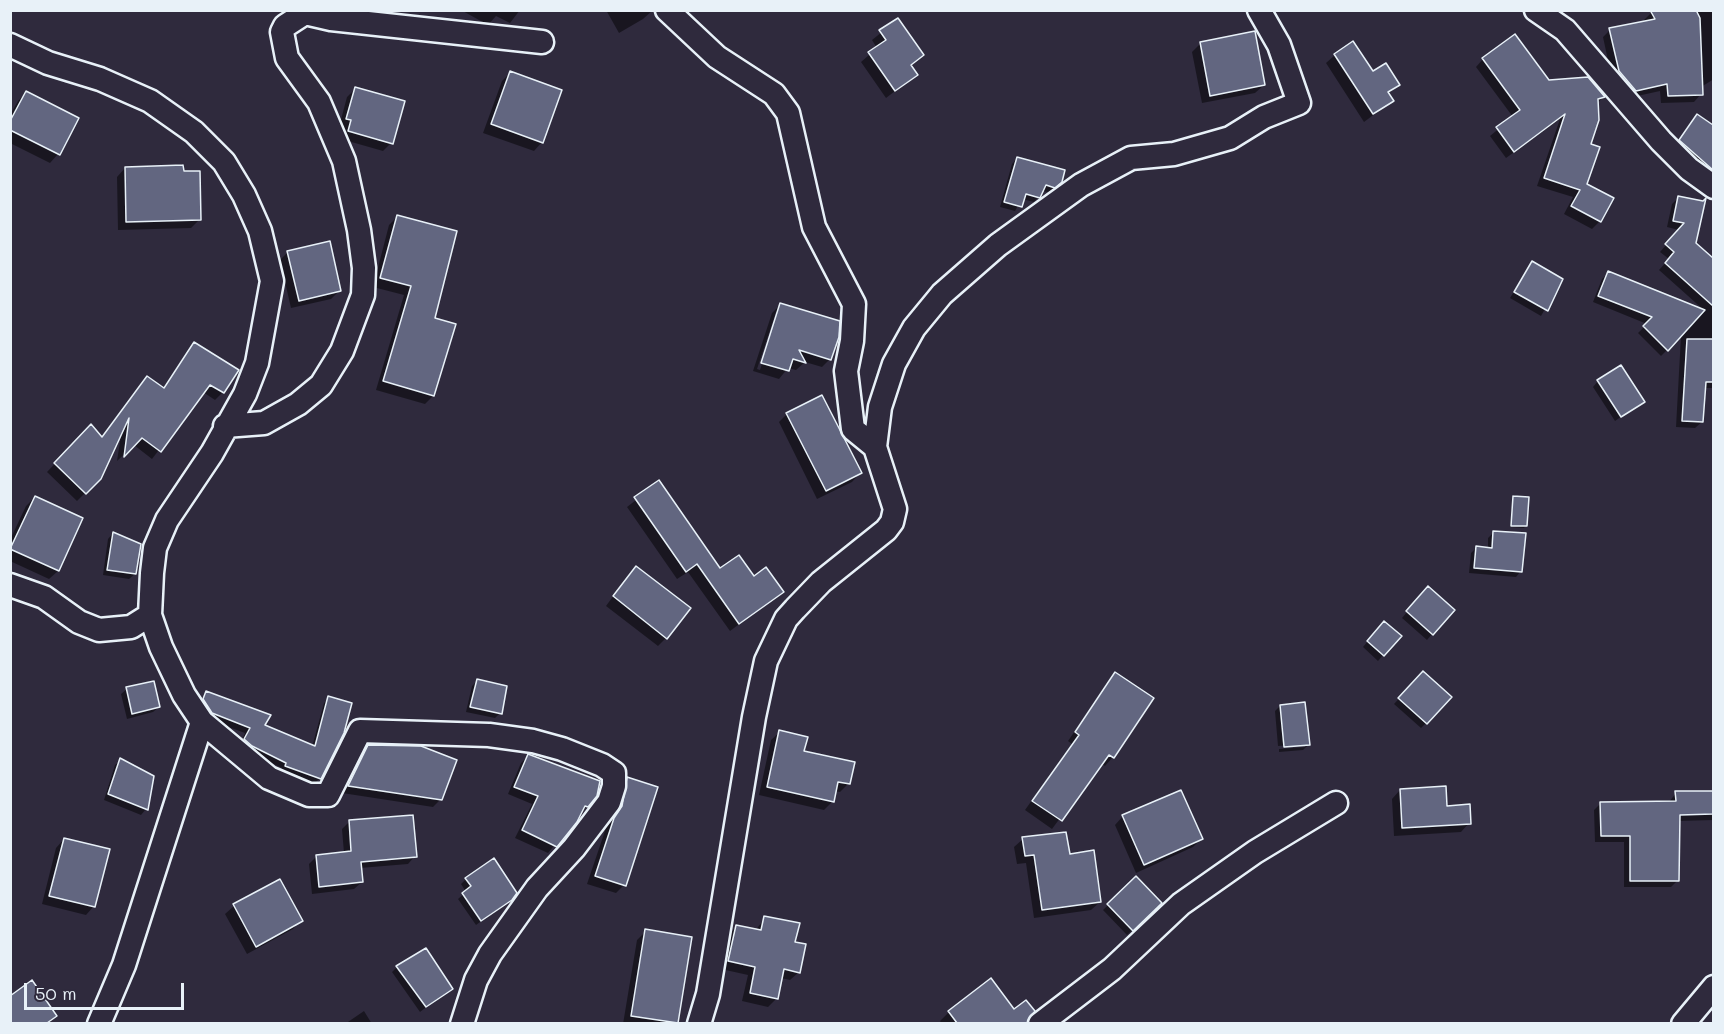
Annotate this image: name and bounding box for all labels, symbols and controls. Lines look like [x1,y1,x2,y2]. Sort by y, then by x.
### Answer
scale bar [27,971,188,1009]
text: 50 m [35,981,77,1005]

